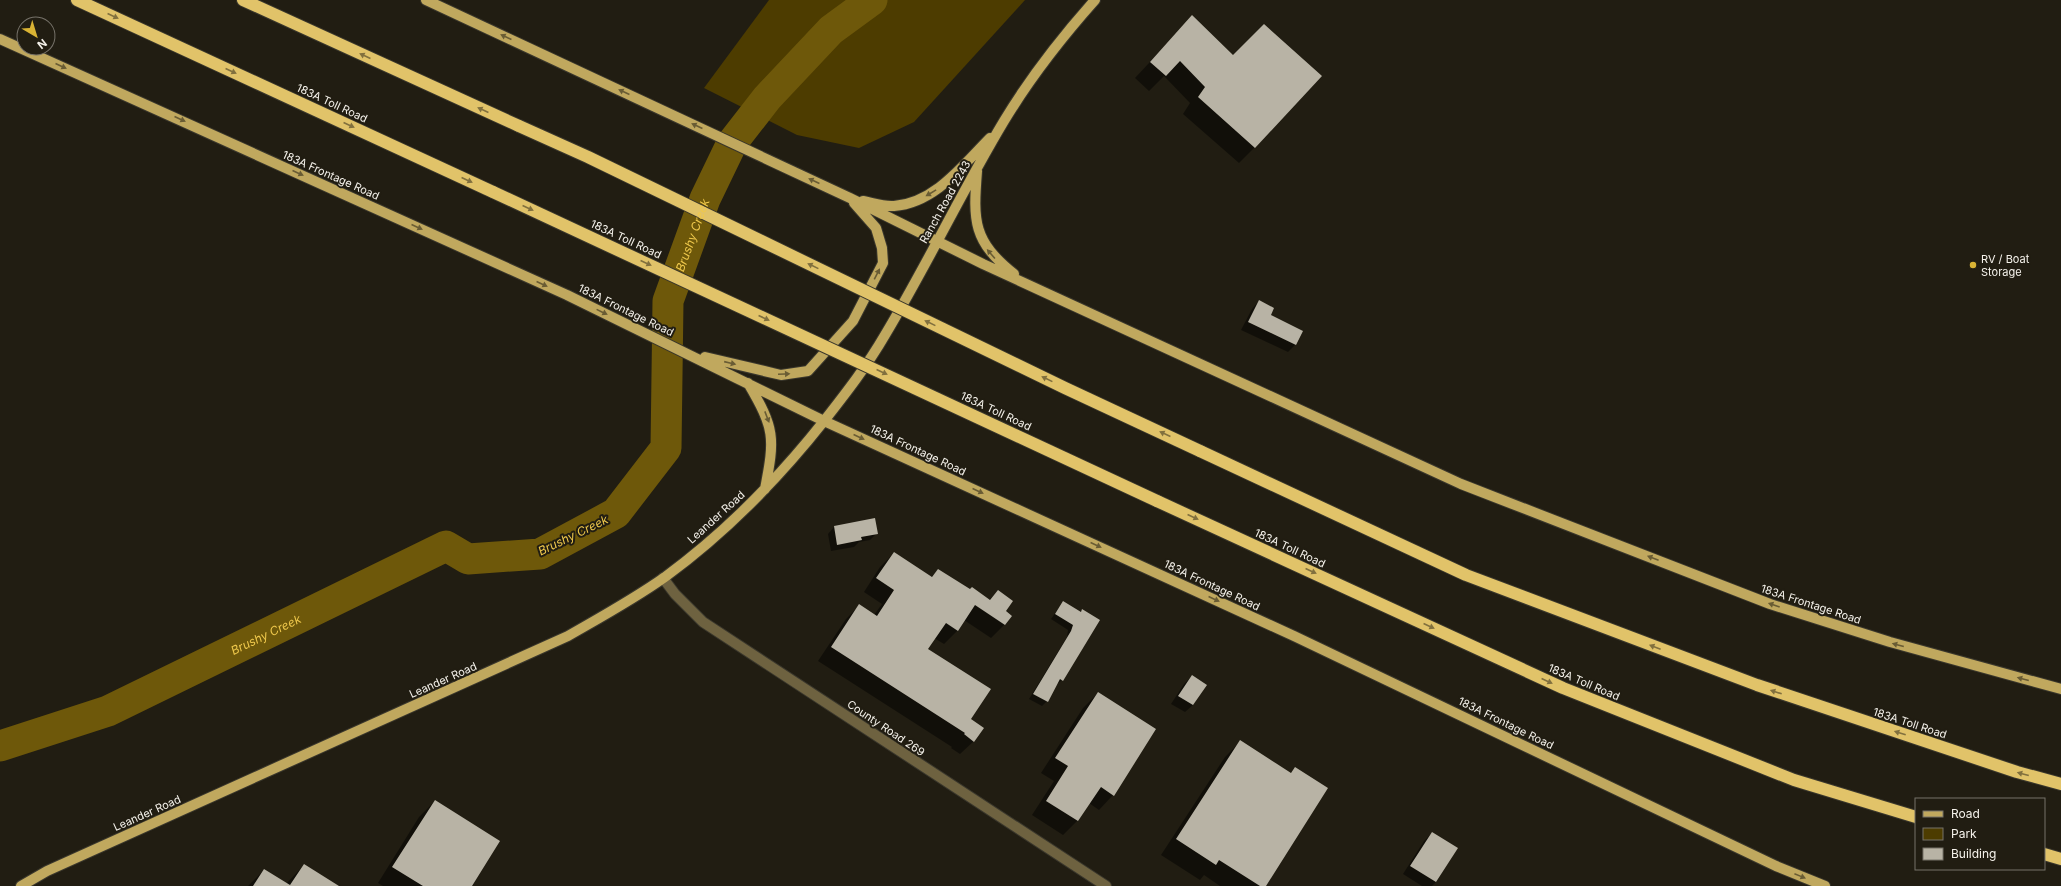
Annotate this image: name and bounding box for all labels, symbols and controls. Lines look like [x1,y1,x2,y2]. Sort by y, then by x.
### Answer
one-way arrow [107,13,118,19]
north arrow [16,16,56,56]
one-way arrow [500,34,512,40]
text: N [35,36,50,52]
one-way arrow [360,53,371,59]
one-way arrow [55,63,67,70]
one-way arrow [225,68,236,74]
street label: 183A Toll Road [294,80,370,126]
one-way arrow [618,89,629,95]
one-way arrow [478,107,489,113]
one-way arrow [174,116,186,122]
one-way arrow [343,122,354,128]
one-way arrow [691,123,702,129]
street label: 183A Frontage Road [280,147,382,203]
street label: Ranch Road 2243 [916,158,974,246]
one-way arrow [293,170,304,176]
one-way arrow [461,177,472,183]
one-way arrow [809,178,820,184]
one-way arrow [926,189,936,197]
water label: Brushy Creek [672,196,712,273]
one-way arrow [522,205,534,211]
street label: 183A Toll Road [588,216,664,262]
one-way arrow [411,224,422,230]
one-way arrow [987,249,996,259]
place label: RV / Boat Storage [1981,252,2030,279]
one-way arrow [640,260,652,266]
marker: RV / Boat Storage [1968,260,1978,270]
one-way arrow [807,263,819,269]
one-way arrow [874,268,880,280]
one-way arrow [536,281,548,287]
street label: 183A Frontage Road [576,281,676,339]
one-way arrow [596,309,608,315]
one-way arrow [758,315,770,321]
one-way arrow [925,320,936,326]
one-way arrow [724,360,736,366]
one-way arrow [778,370,790,377]
one-way arrow [876,370,888,376]
one-way arrow [1042,376,1053,382]
street label: 183A Toll Road [958,388,1034,434]
one-way arrow [764,412,770,424]
street label: 183A Frontage Road [868,422,968,478]
one-way arrow [1159,431,1171,437]
one-way arrow [854,434,865,440]
street label: Leander Road [684,488,748,546]
one-way arrow [972,488,983,494]
water label: Brushy Creek [535,511,611,558]
one-way arrow [1187,514,1198,520]
street label: 183A Toll Road [1252,525,1328,571]
one-way arrow [1090,542,1101,548]
one-way arrow [1646,555,1658,561]
street label: 183A Frontage Road [1162,557,1262,613]
one-way arrow [1305,569,1317,575]
street label: 183A Frontage Road [1759,581,1863,627]
one-way arrow [1208,596,1220,602]
one-way arrow [1768,602,1780,608]
water label: Brushy Creek [228,610,304,658]
one-way arrow [1423,623,1434,629]
one-way arrow [1892,641,1904,647]
one-way arrow [1648,643,1660,649]
street label: Leander Road [407,659,479,701]
street label: 183A Toll Road [1546,661,1622,703]
one-way arrow [2017,675,2030,681]
one-way arrow [1541,678,1553,684]
one-way arrow [1770,689,1782,695]
street label: 183A Frontage Road [1456,694,1556,752]
street label: County Road 269 [844,697,928,759]
street label: 183A Toll Road [1871,705,1949,741]
one-way arrow [1893,730,1905,736]
one-way arrow [2017,771,2029,777]
street label: Leander Road [111,792,183,834]
legend [1915,798,2045,870]
text: Road [1951,806,1980,821]
text: Park [1951,826,1977,841]
text: Building [1951,846,1996,861]
one-way arrow [1795,873,1806,879]

